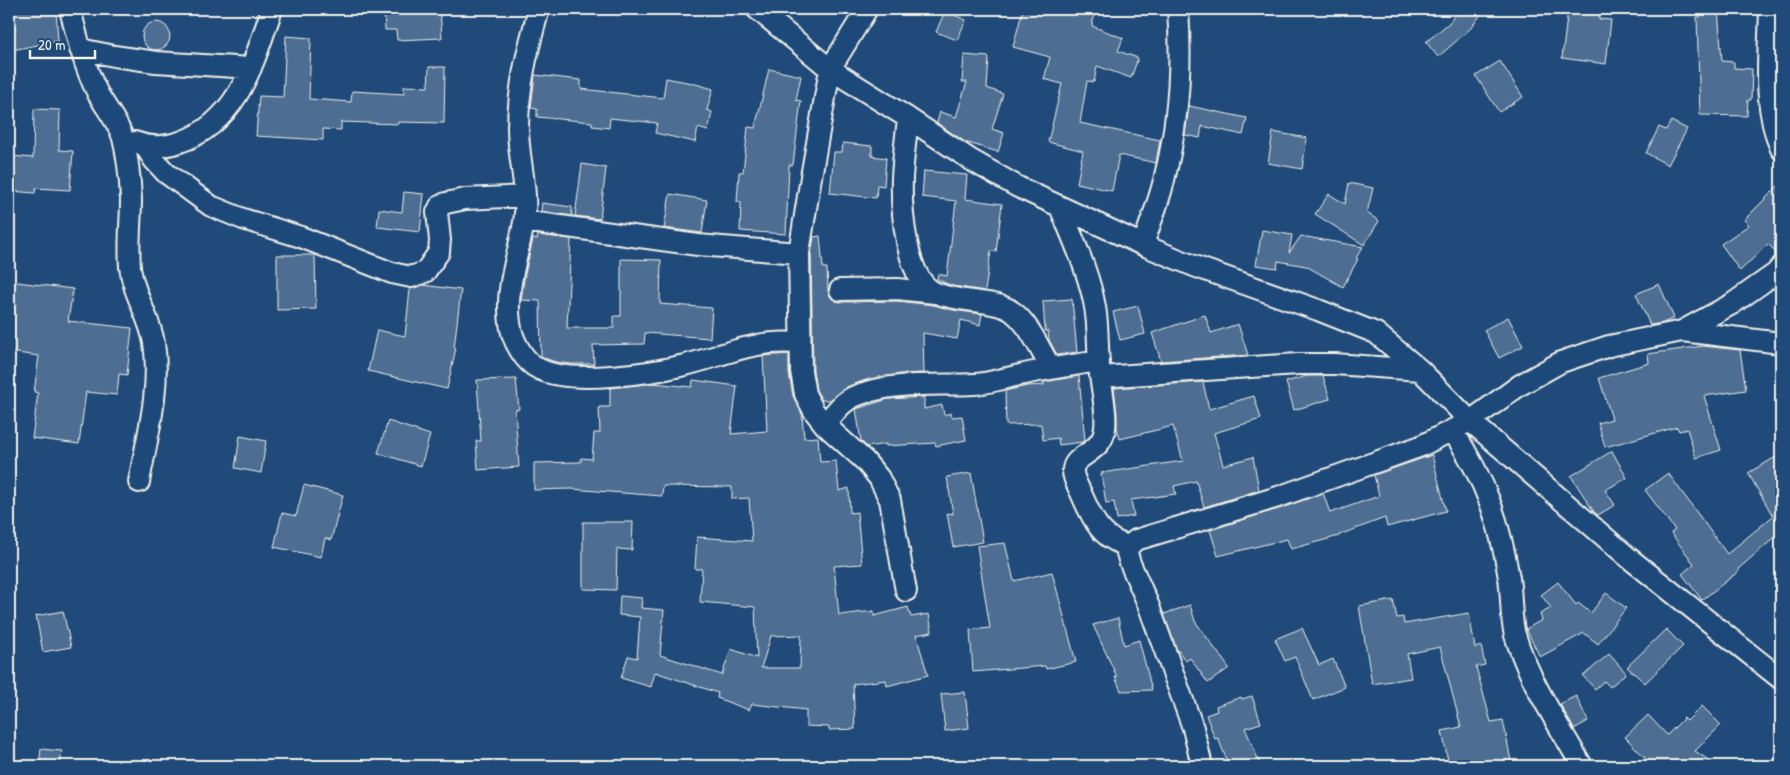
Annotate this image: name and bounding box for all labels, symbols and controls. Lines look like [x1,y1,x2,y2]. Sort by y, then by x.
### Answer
scale bar [30,28,95,60]
text: 20 m [38,34,65,55]

